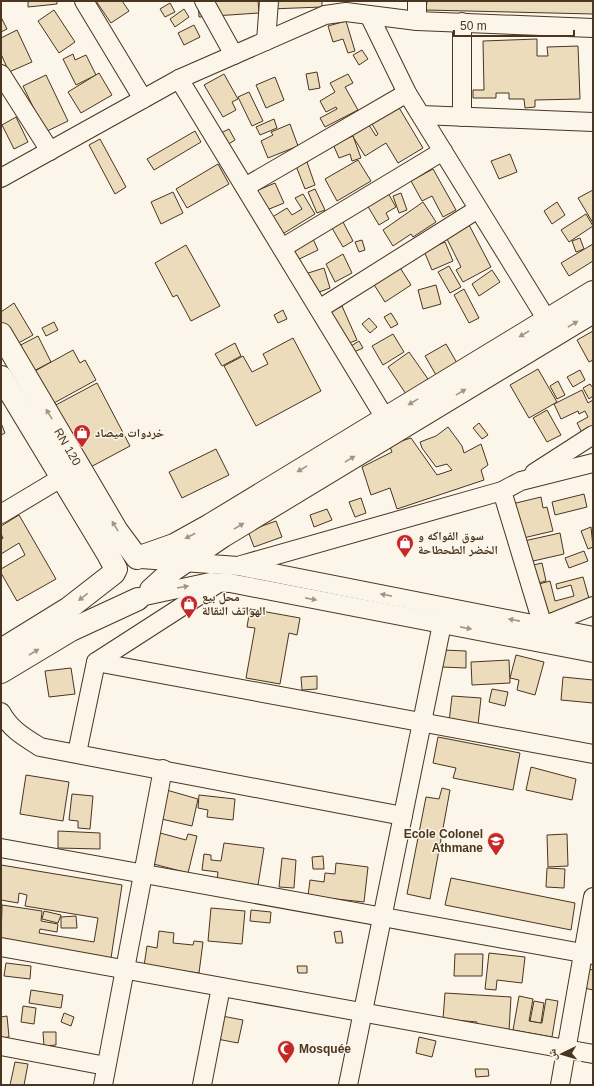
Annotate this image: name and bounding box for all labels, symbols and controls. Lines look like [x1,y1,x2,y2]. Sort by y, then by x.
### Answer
scale bar [454,12,574,38]
text: 50 m [460,19,487,33]
one-way arrow [567,321,579,328]
one-way arrow [518,331,530,338]
one-way arrow [456,388,467,395]
one-way arrow [407,398,419,405]
one-way arrow [45,408,52,420]
shop icon: خردوات ميصاد [72,423,92,448]
street label: RN 120 [51,426,84,468]
place label: خردوات ميصاد [95,426,164,440]
one-way arrow [345,455,355,463]
one-way arrow [296,466,308,473]
one-way arrow [111,520,118,532]
one-way arrow [233,523,245,530]
place label: سوق الفواكه و الخضر الطحطاحة [418,529,498,557]
one-way arrow [184,533,196,539]
shop icon: سوق الفواكه و الخضر الطحطاحة [395,533,415,558]
one-way arrow [177,584,189,590]
place label: محل بيع الهواتف النقالة [202,590,266,618]
one-way arrow [380,592,392,598]
one-way arrow [78,593,89,601]
shop icon: محل بيع الهواتف النقالة [179,594,199,619]
one-way arrow [305,596,317,602]
one-way arrow [507,617,520,623]
one-way arrow [460,626,472,632]
one-way arrow [29,648,39,656]
place label: Ecole Colonel Athmane [404,827,483,855]
school or university icon: Ecole Colonel Athmane [486,831,506,856]
north arrow [542,1034,582,1074]
mosque icon: Mosquée [276,1039,296,1064]
place label: Mosquée [299,1042,351,1056]
text: ش [546,1048,561,1061]

